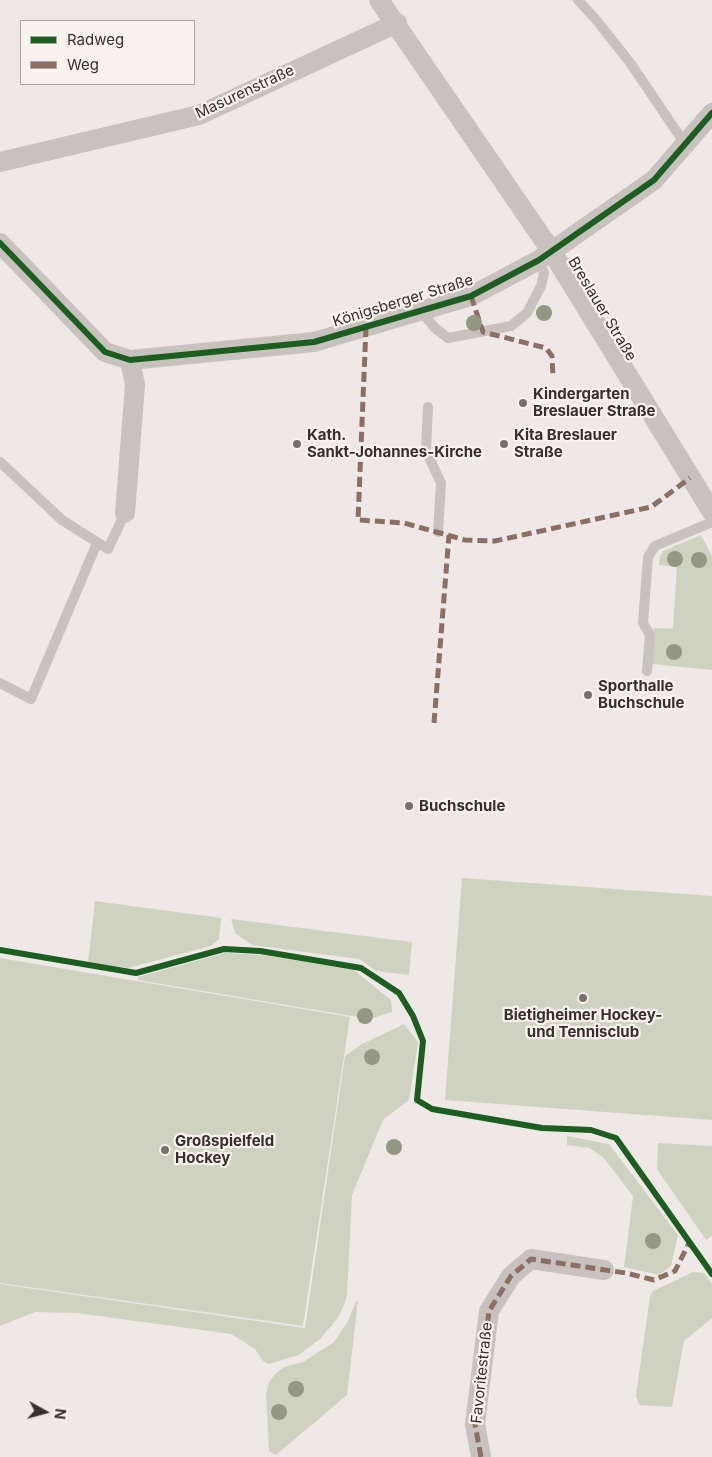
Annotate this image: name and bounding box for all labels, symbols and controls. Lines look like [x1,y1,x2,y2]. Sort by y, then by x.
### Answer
legend [20,20,195,85]
text: Radweg [67,30,124,49]
text: Weg [67,55,99,74]
street label: Masurenstraße [193,61,297,123]
street label: Breslauer Straße [564,254,640,364]
street label: Königsberger Straße [331,271,475,331]
place label: Kindergarten Breslauer Straße [533,385,655,420]
marker: Kindergarten Breslauer Straße [517,397,529,409]
place label: Kath. Sankt-Johannes-Kirche [307,426,482,461]
place label: Kita Breslauer Straße [514,426,617,461]
marker: Kath. Sankt-Johannes-Kirche [291,438,303,450]
marker: Kita Breslauer Straße [498,438,510,450]
place label: Sporthalle Buchschule [598,677,684,712]
marker: Sporthalle Buchschule [582,689,594,701]
place label: Buchschule [419,797,505,815]
marker: Buchschule [403,800,415,812]
marker: Bietigheimer Hockey- und Tennisclub [577,992,589,1004]
place label: Bietigheimer Hockey- und Tennisclub [504,1006,662,1041]
place label: Großspielfeld Hockey [175,1132,274,1167]
marker: Großspielfeld Hockey [159,1144,171,1156]
street label: Favoritestraße [468,1321,496,1425]
north arrow [20,1387,70,1437]
text: N [51,1408,69,1420]

